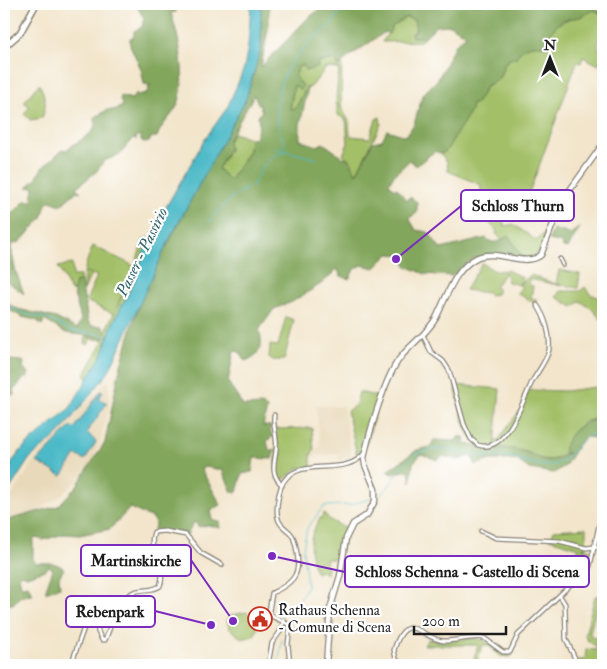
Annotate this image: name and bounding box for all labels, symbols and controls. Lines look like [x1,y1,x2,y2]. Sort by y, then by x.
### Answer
north arrow [524,32,574,82]
text: N [543,37,557,54]
callout: Schloss Thurn [461,190,574,221]
text: Schloss Thurn [472,196,565,216]
water label: Passer - Passirio [111,204,172,301]
callout: Martinskirche [81,545,191,576]
text: Martinskirche [90,551,182,571]
callout: Schloss Schenna - Castello di Scena [345,556,589,587]
text: Schloss Schenna - Castello di Scena [355,562,579,582]
callout: Rebenpark [66,596,155,627]
place label: Rathaus Schenna - Comune di Scena [278,601,392,637]
text: Rebenpark [76,602,145,623]
scale bar [414,604,507,636]
public building icon: Rathaus Schenna - Comune di Scena [247,606,273,632]
text: 200 m [422,612,460,631]

